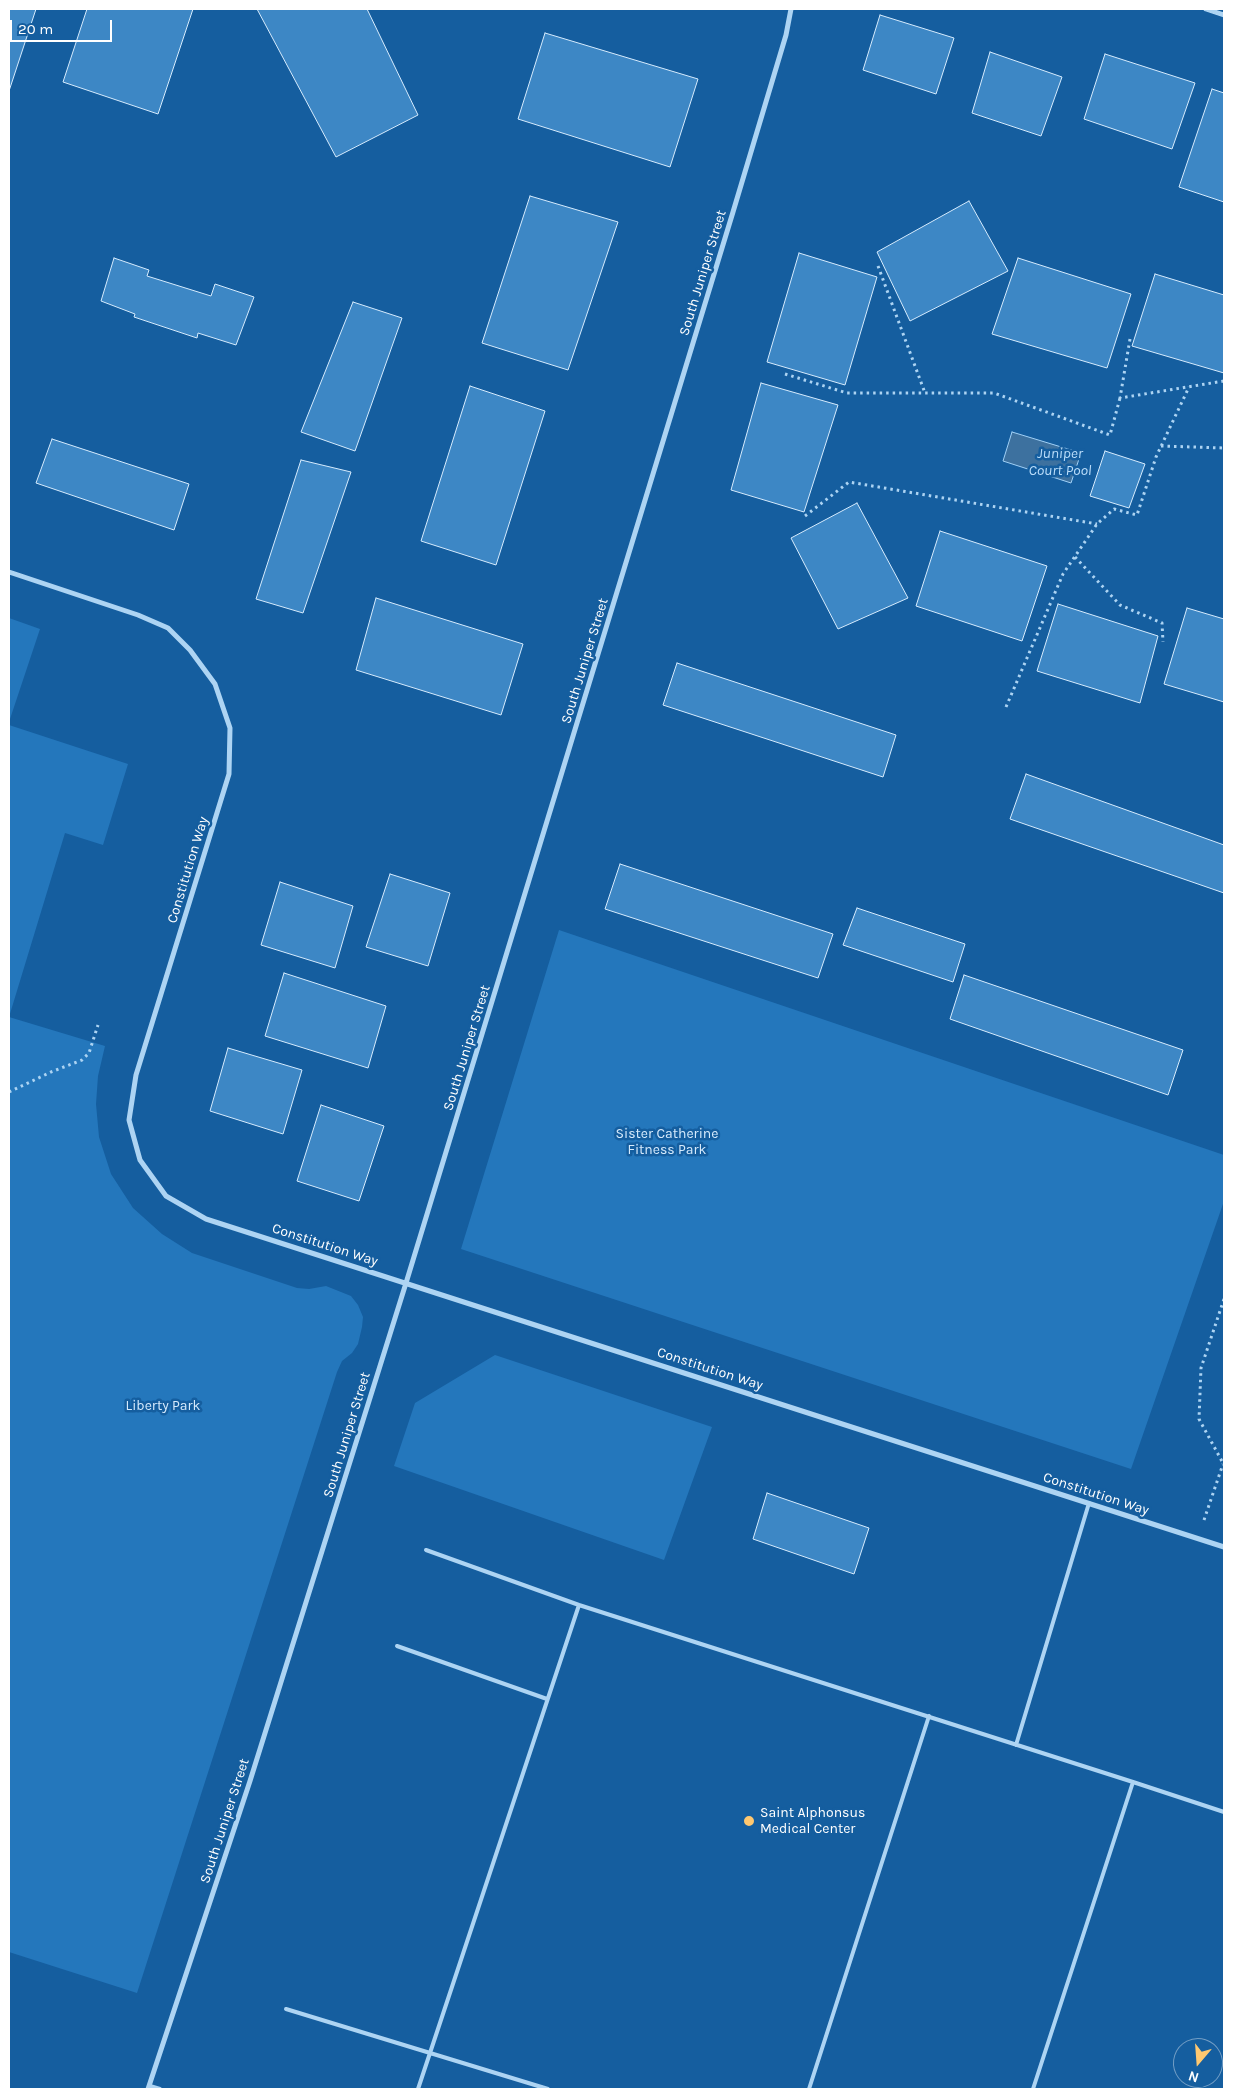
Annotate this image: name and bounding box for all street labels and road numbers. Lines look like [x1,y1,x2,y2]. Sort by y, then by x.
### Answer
street label: South Juniper Street [676,208,730,338]
street label: South Juniper Street [558,596,612,726]
street label: Constitution Way [164,815,212,925]
street label: South Juniper Street [440,983,494,1113]
street label: Constitution Way [270,1220,380,1270]
street label: Constitution Way [655,1344,765,1394]
street label: South Juniper Street [320,1370,374,1500]
street label: Constitution Way [1041,1469,1151,1519]
street label: South Juniper Street [197,1756,253,1886]

